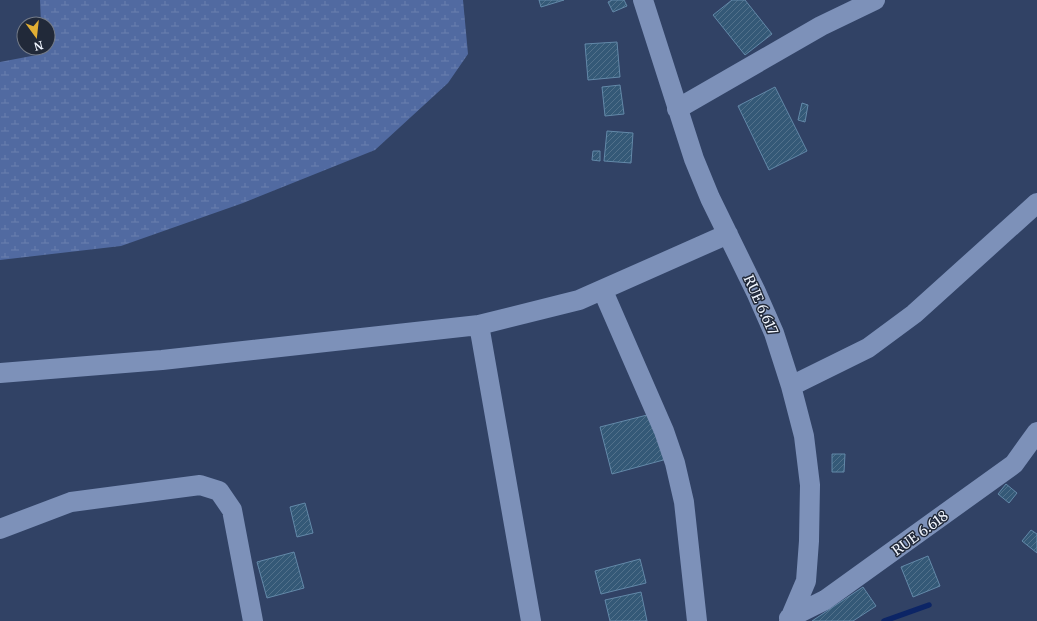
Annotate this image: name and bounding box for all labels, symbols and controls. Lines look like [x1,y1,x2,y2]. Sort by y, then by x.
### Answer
north arrow [16,16,56,56]
text: N [32,38,45,54]
street label: RUE 6.617 [740,272,782,338]
street label: RUE 6.618 [888,507,952,559]

